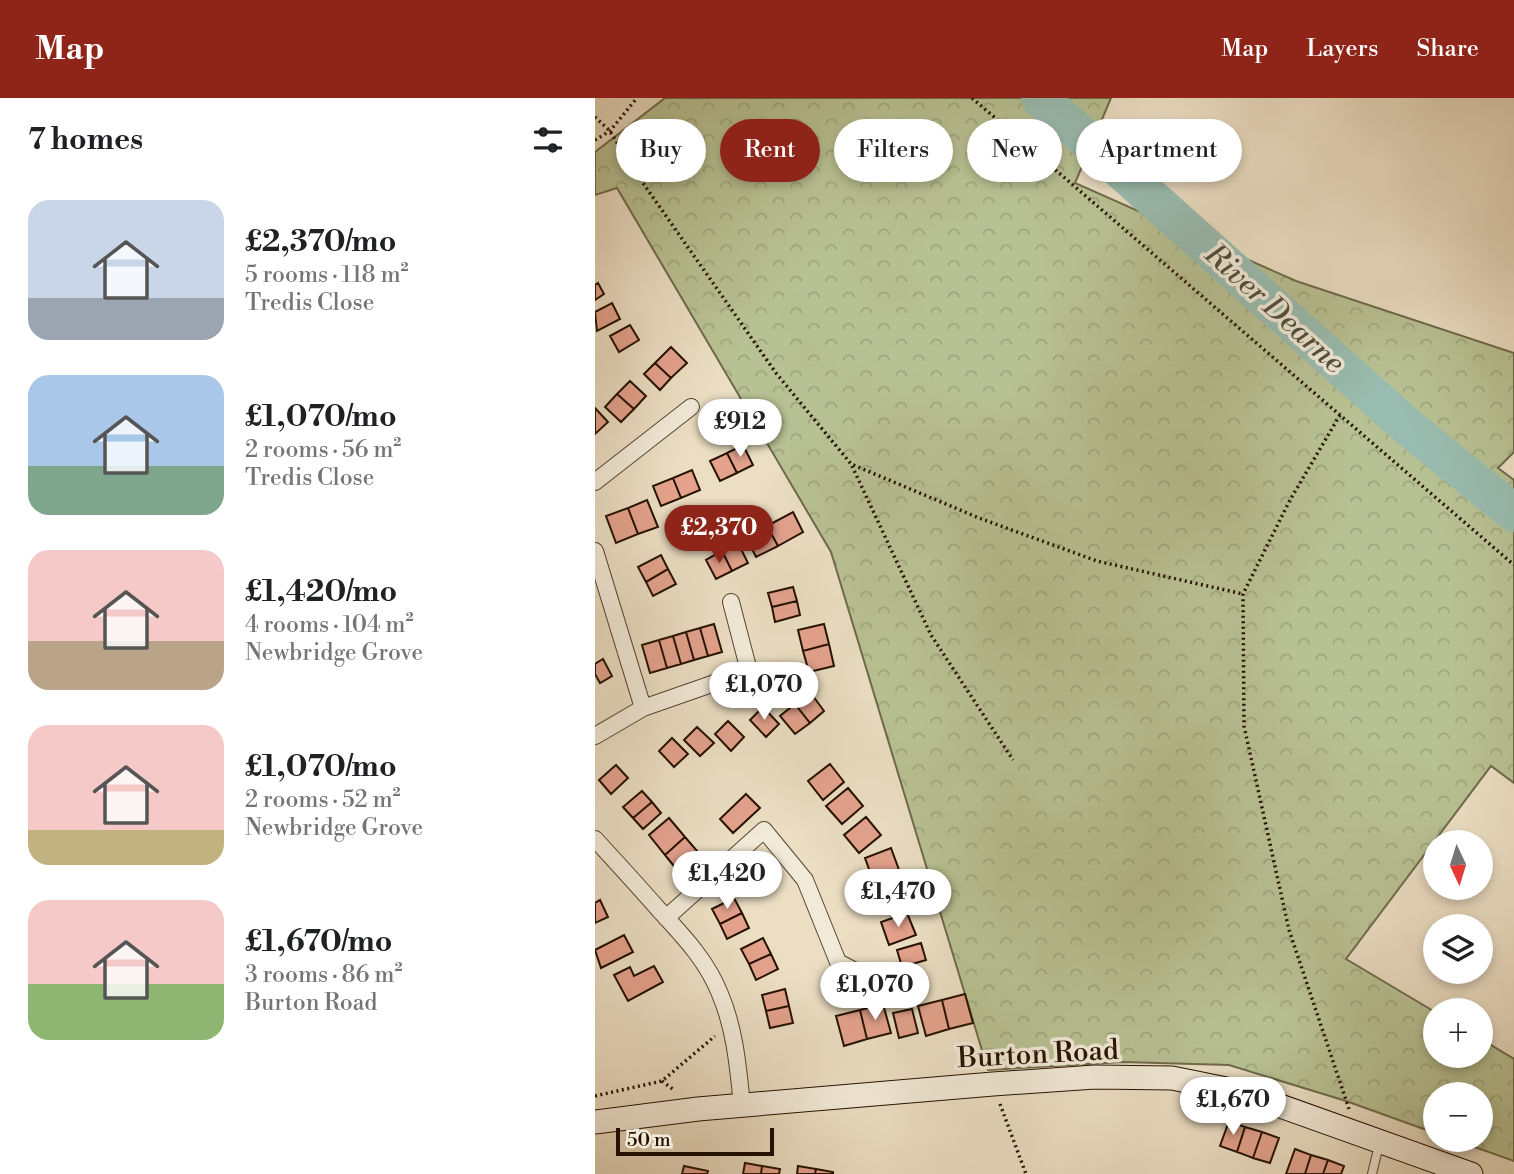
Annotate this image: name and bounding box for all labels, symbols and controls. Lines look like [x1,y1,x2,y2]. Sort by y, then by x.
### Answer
text: Map [35,29,104,70]
text: Map [1221,34,1268,64]
text: Layers [1306,34,1378,64]
text: Share [1416,34,1479,64]
chip: Buy [616,119,706,182]
chip: Rent [720,119,820,182]
chip: Filters [834,119,953,182]
chip: New [967,119,1062,182]
chip: Apartment [1076,119,1242,182]
text: 7 homes [28,121,143,159]
icon: filters [529,121,567,159]
text: £2,370/mo [245,223,396,261]
icon: home [84,228,168,312]
water label: River Dearne [1196,235,1352,382]
text: 5 rooms · 118 m² [245,261,409,289]
text: Tredis Close [245,289,374,317]
text: £1,070/mo [245,398,397,436]
pin: £912 [699,400,781,459]
icon: home [84,403,168,487]
text: £912 [714,408,766,436]
text: 2 rooms · 56 m² [245,436,401,464]
text: Tredis Close [245,464,374,492]
pin: £2,370 [662,505,776,565]
text: £2,370 [680,514,758,542]
text: £1,420/mo [245,573,397,611]
icon: home [84,578,168,662]
text: 4 rooms · 104 m² [245,611,414,639]
text: Newbridge Grove [245,639,423,667]
pin: £1,070 [707,662,821,722]
text: £1,070 [725,671,803,699]
text: £1,070/mo [245,748,397,786]
icon: home [84,753,168,837]
text: 2 rooms · 52 m² [245,786,401,814]
text: Newbridge Grove [245,814,423,842]
north arrow [1423,830,1493,900]
map controls [1423,830,1493,1152]
pin: £1,420 [670,852,784,911]
text: £1,420 [688,860,766,888]
pin: £1,470 [841,870,955,929]
text: £1,470 [860,878,936,906]
button: layers [1423,914,1493,984]
text: £1,670/mo [245,923,392,961]
icon: home [84,928,168,1012]
text: 3 rooms · 86 m² [245,961,402,989]
pin: £1,070 [818,962,932,1022]
text: £1,070 [836,971,914,999]
text: Burton Road [245,989,377,1017]
button: + [1423,998,1493,1068]
street label: Burton Road [956,1033,1120,1076]
pin: £1,670 [1176,1077,1290,1137]
button: − [1423,1082,1493,1152]
text: £1,670 [1196,1086,1270,1114]
scale bar [616,1125,773,1157]
text: 50 m [627,1128,671,1152]

